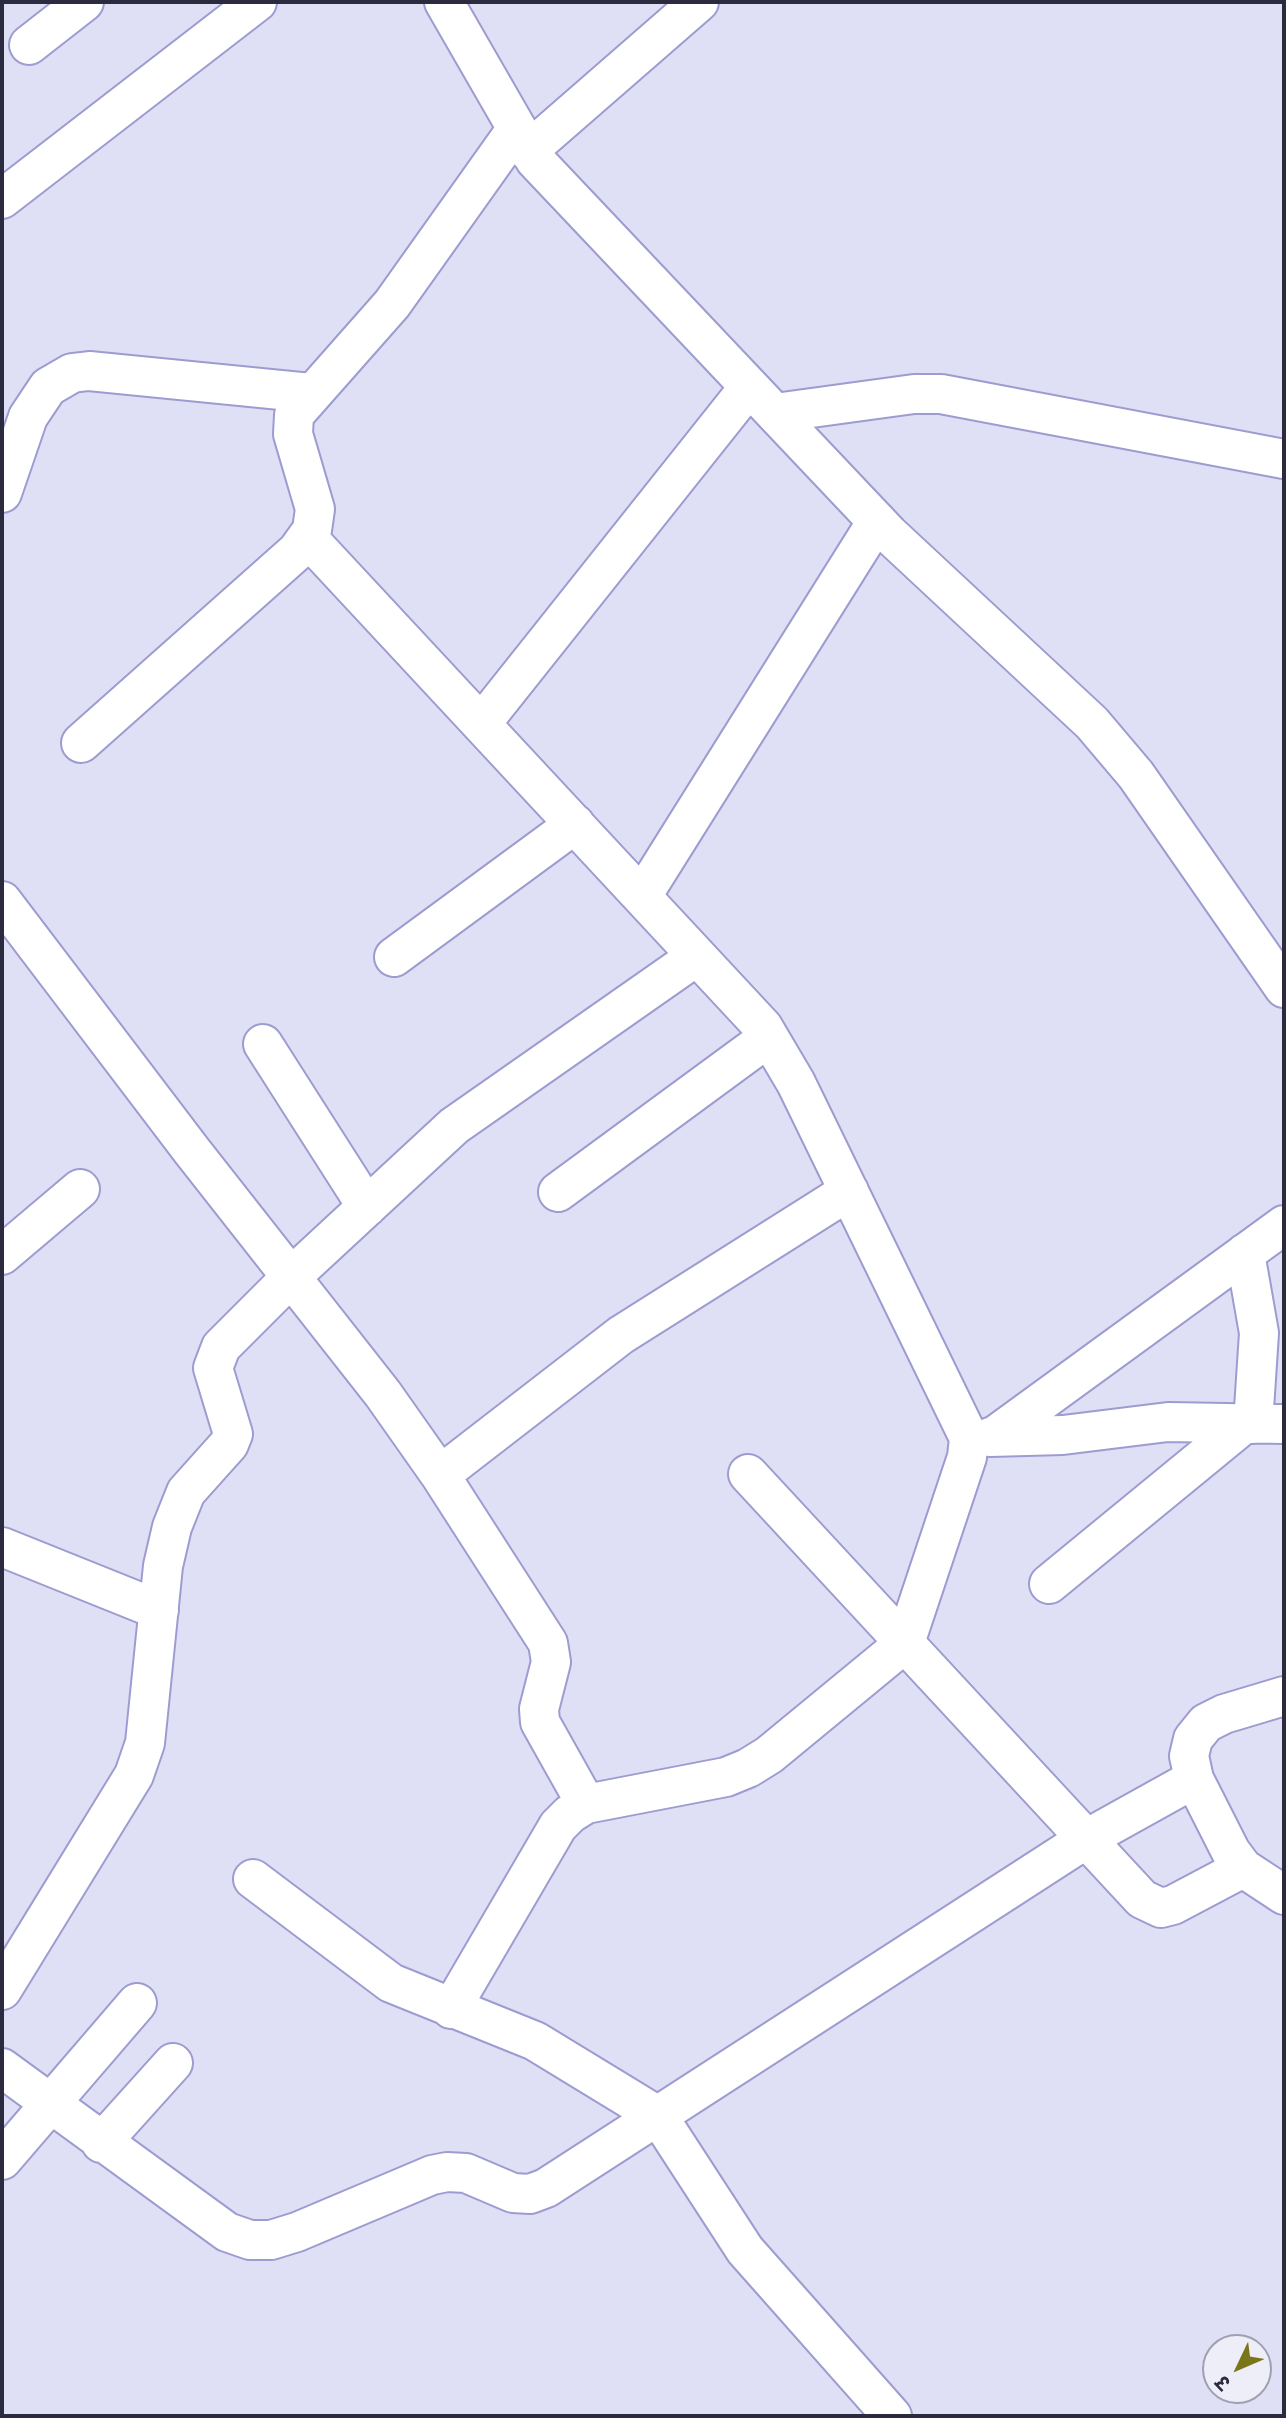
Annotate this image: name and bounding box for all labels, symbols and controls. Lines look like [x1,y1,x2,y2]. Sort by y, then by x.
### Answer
north arrow [1202,2334,1272,2404]
text: उ [1210,2369,1236,2396]

